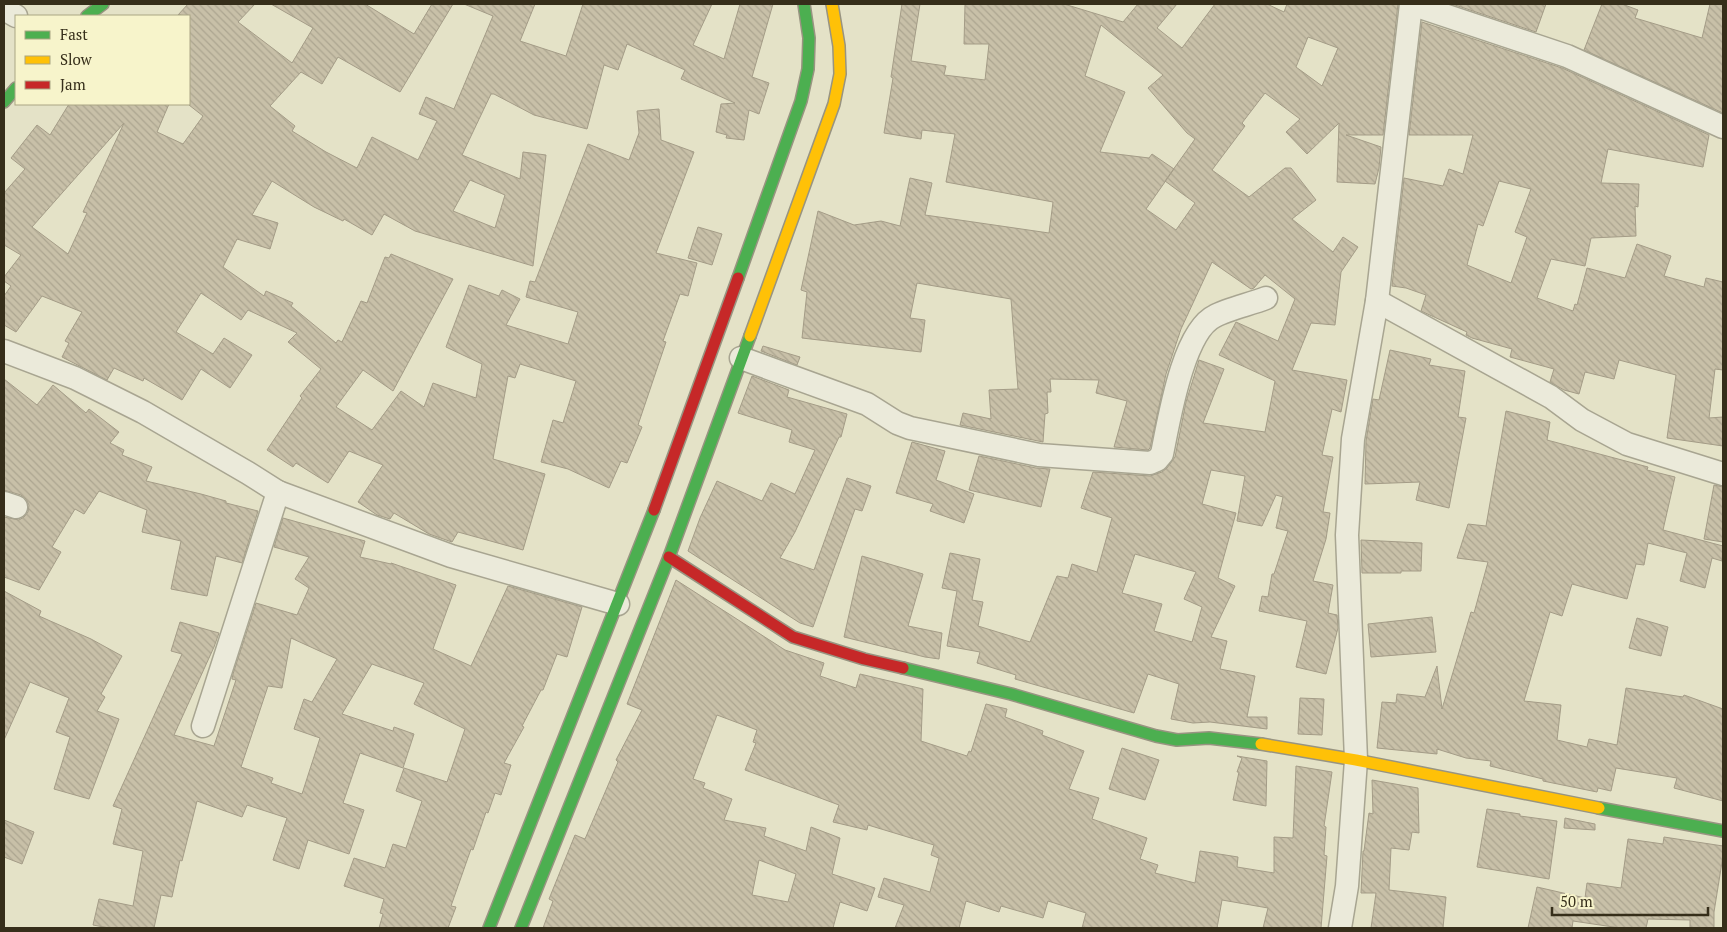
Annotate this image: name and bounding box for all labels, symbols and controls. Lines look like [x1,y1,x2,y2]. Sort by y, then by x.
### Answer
legend [15,15,190,105]
text: Fast [60,24,88,44]
text: Slow [60,49,93,69]
text: Jam [60,74,86,94]
scale bar [1552,884,1708,916]
text: 50 m [1560,891,1593,911]

